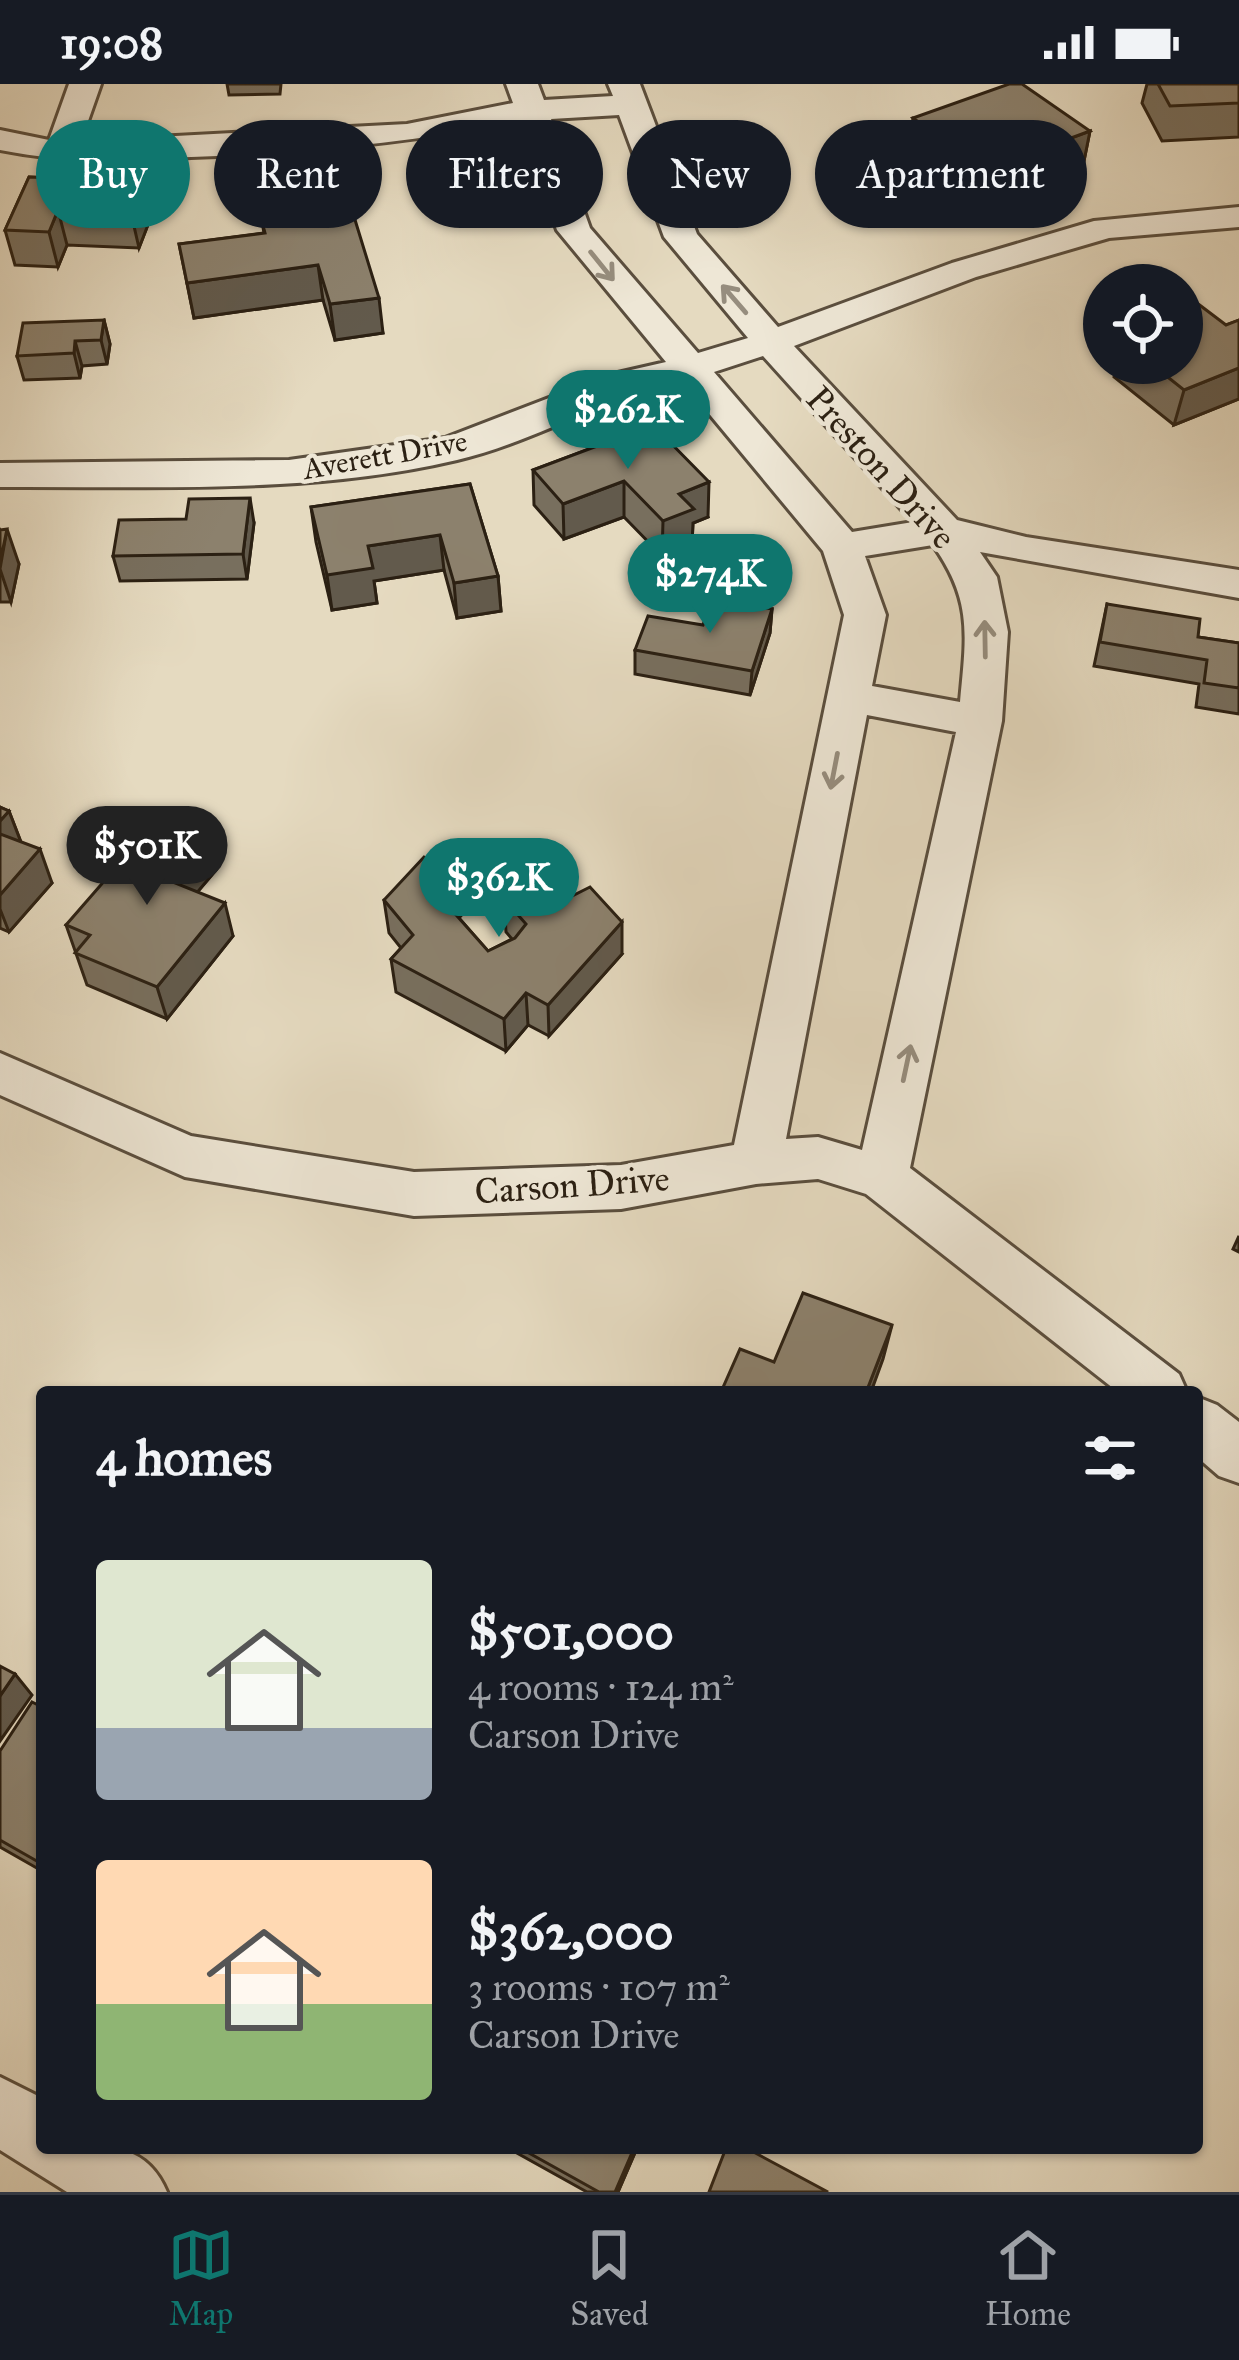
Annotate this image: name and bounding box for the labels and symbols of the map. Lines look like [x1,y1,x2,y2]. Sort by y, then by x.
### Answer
one-way arrow [589,249,615,281]
one-way arrow [721,284,749,315]
pin: $262K [544,370,712,472]
street label: Preston Drive [797,377,966,558]
street label: Averett Drive [298,423,470,487]
pin: $274K [626,534,794,636]
one-way arrow [974,620,996,659]
one-way arrow [822,750,844,789]
pin: $501K [63,806,231,908]
pin: $362K [415,838,583,940]
one-way arrow [896,1044,919,1082]
street label: Carson Drive [473,1156,671,1214]

